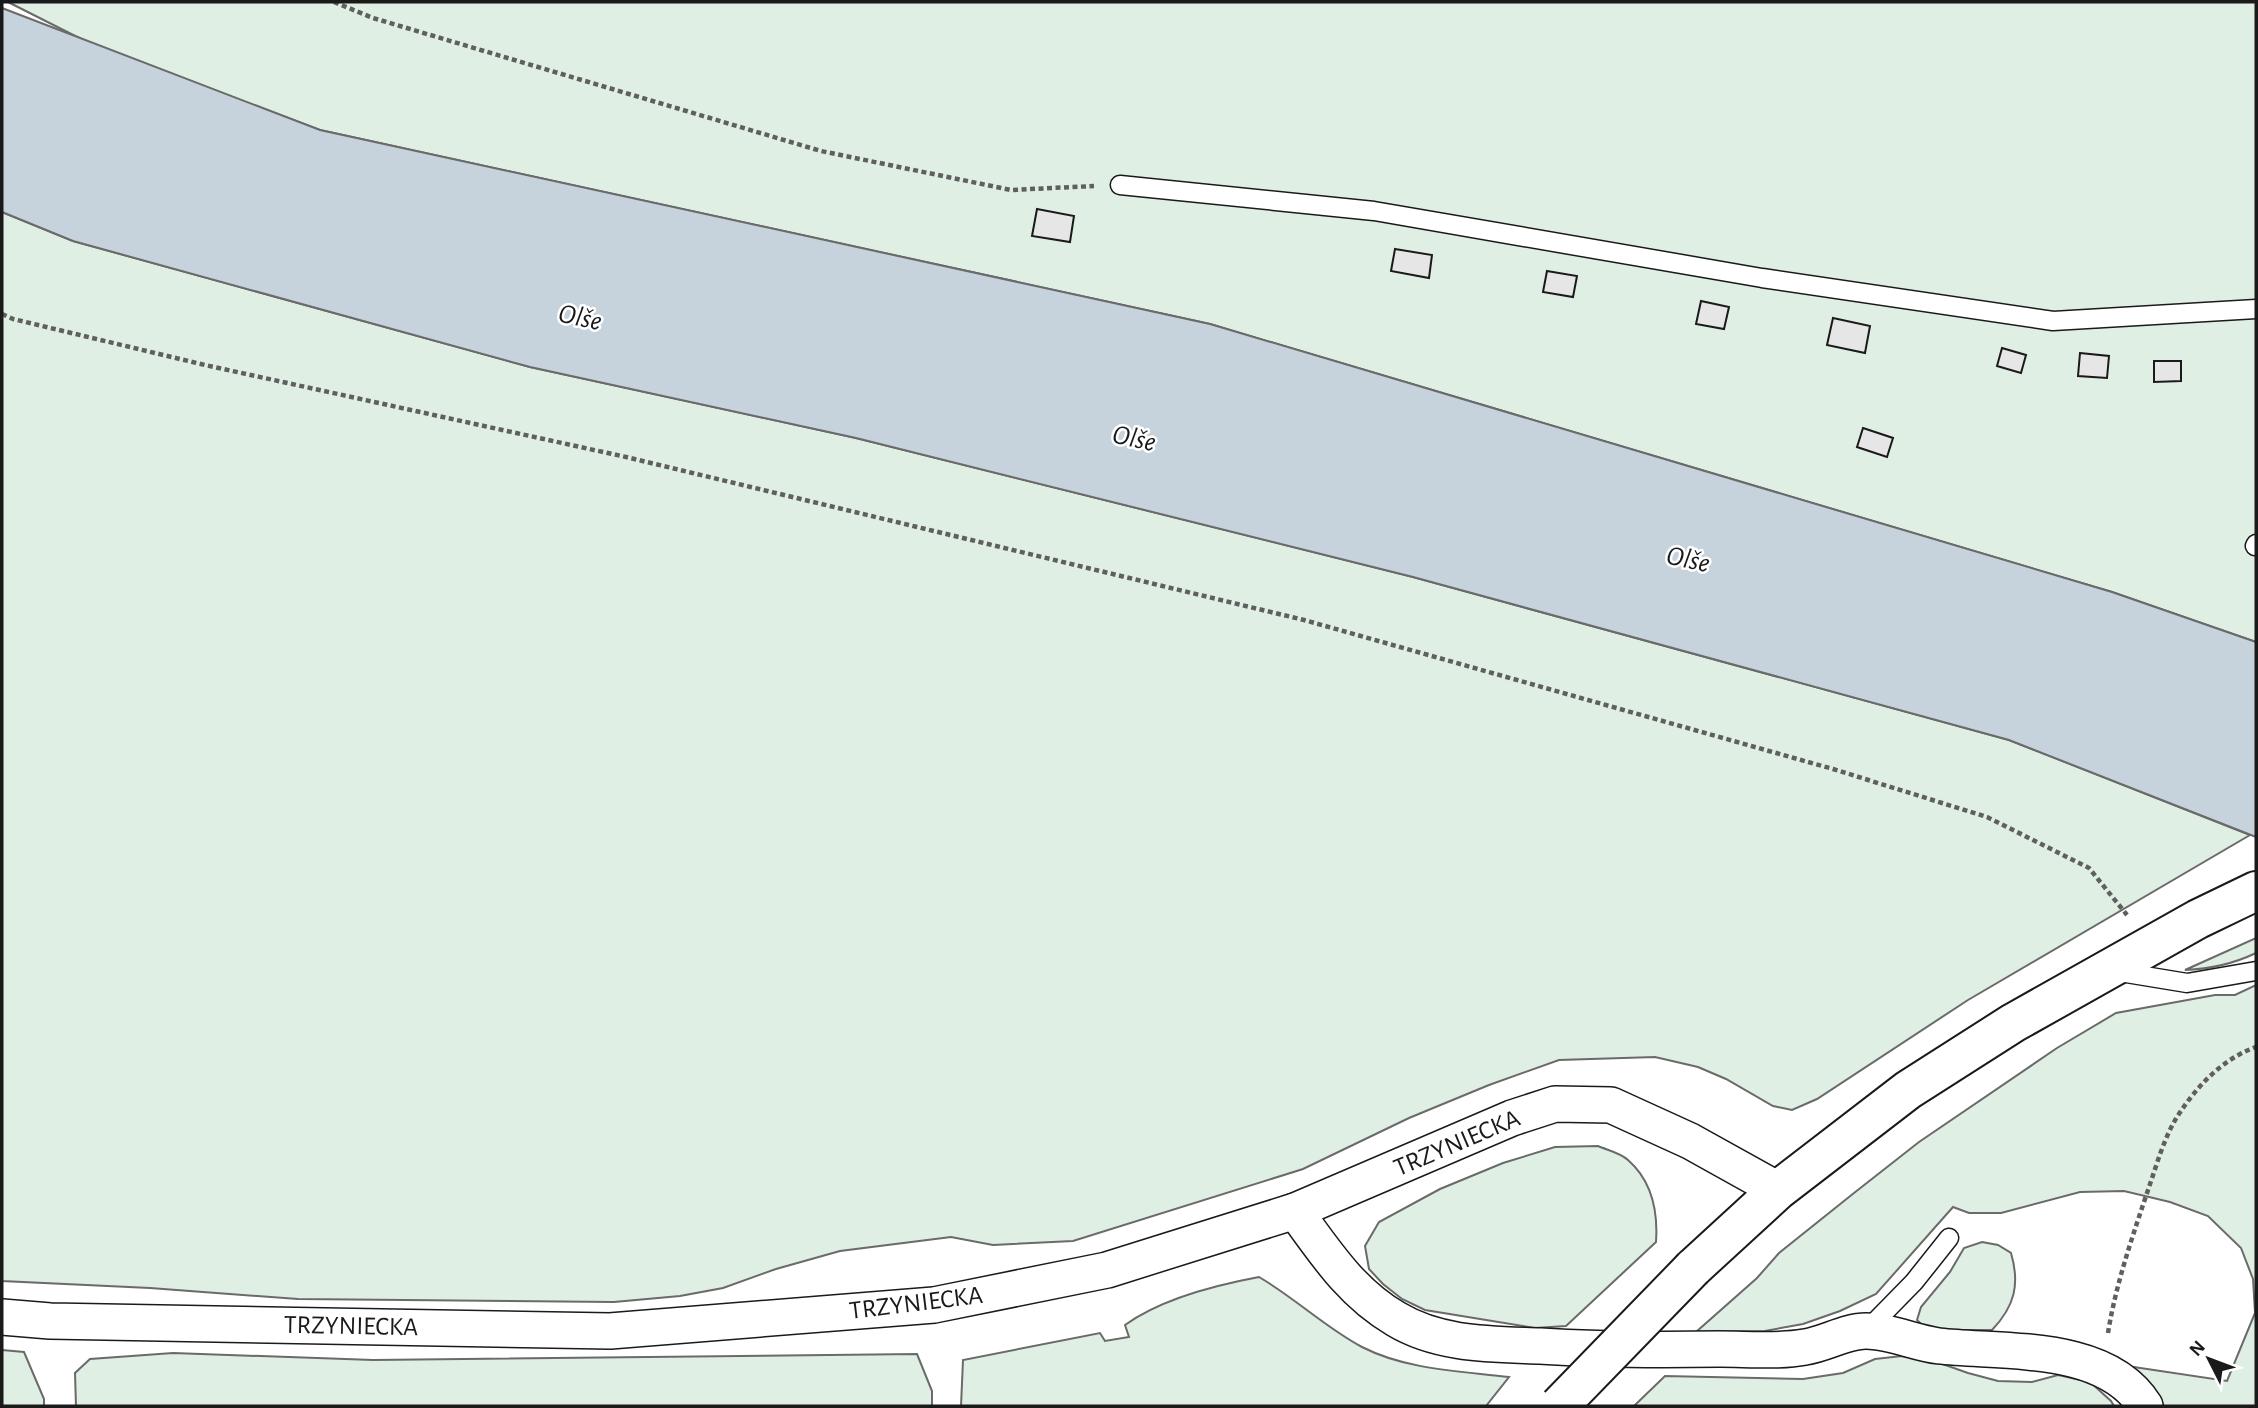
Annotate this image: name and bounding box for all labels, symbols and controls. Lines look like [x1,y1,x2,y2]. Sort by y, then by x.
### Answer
water label: Olše [556,300,604,336]
water label: Olše [1110,421,1158,457]
water label: Olše [1664,542,1712,578]
street label: TRZYNIECKA [1390,1105,1524,1181]
street label: TRZYNIECKA [848,1282,984,1324]
street label: TRZYNIECKA [284,1312,418,1340]
north arrow [2174,1324,2244,1394]
text: N [2186,1337,2209,1360]

